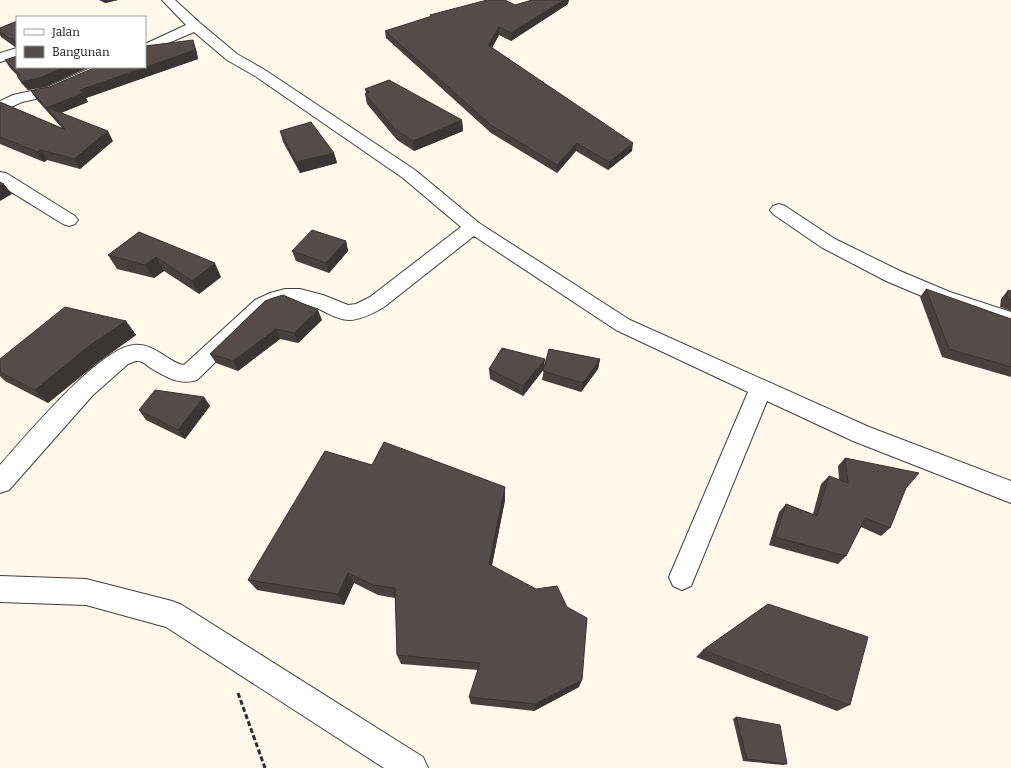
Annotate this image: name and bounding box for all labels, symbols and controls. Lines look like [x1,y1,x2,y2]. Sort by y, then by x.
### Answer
legend [16,16,146,68]
text: Jalan [51,25,80,39]
text: Bangunan [52,45,110,59]

